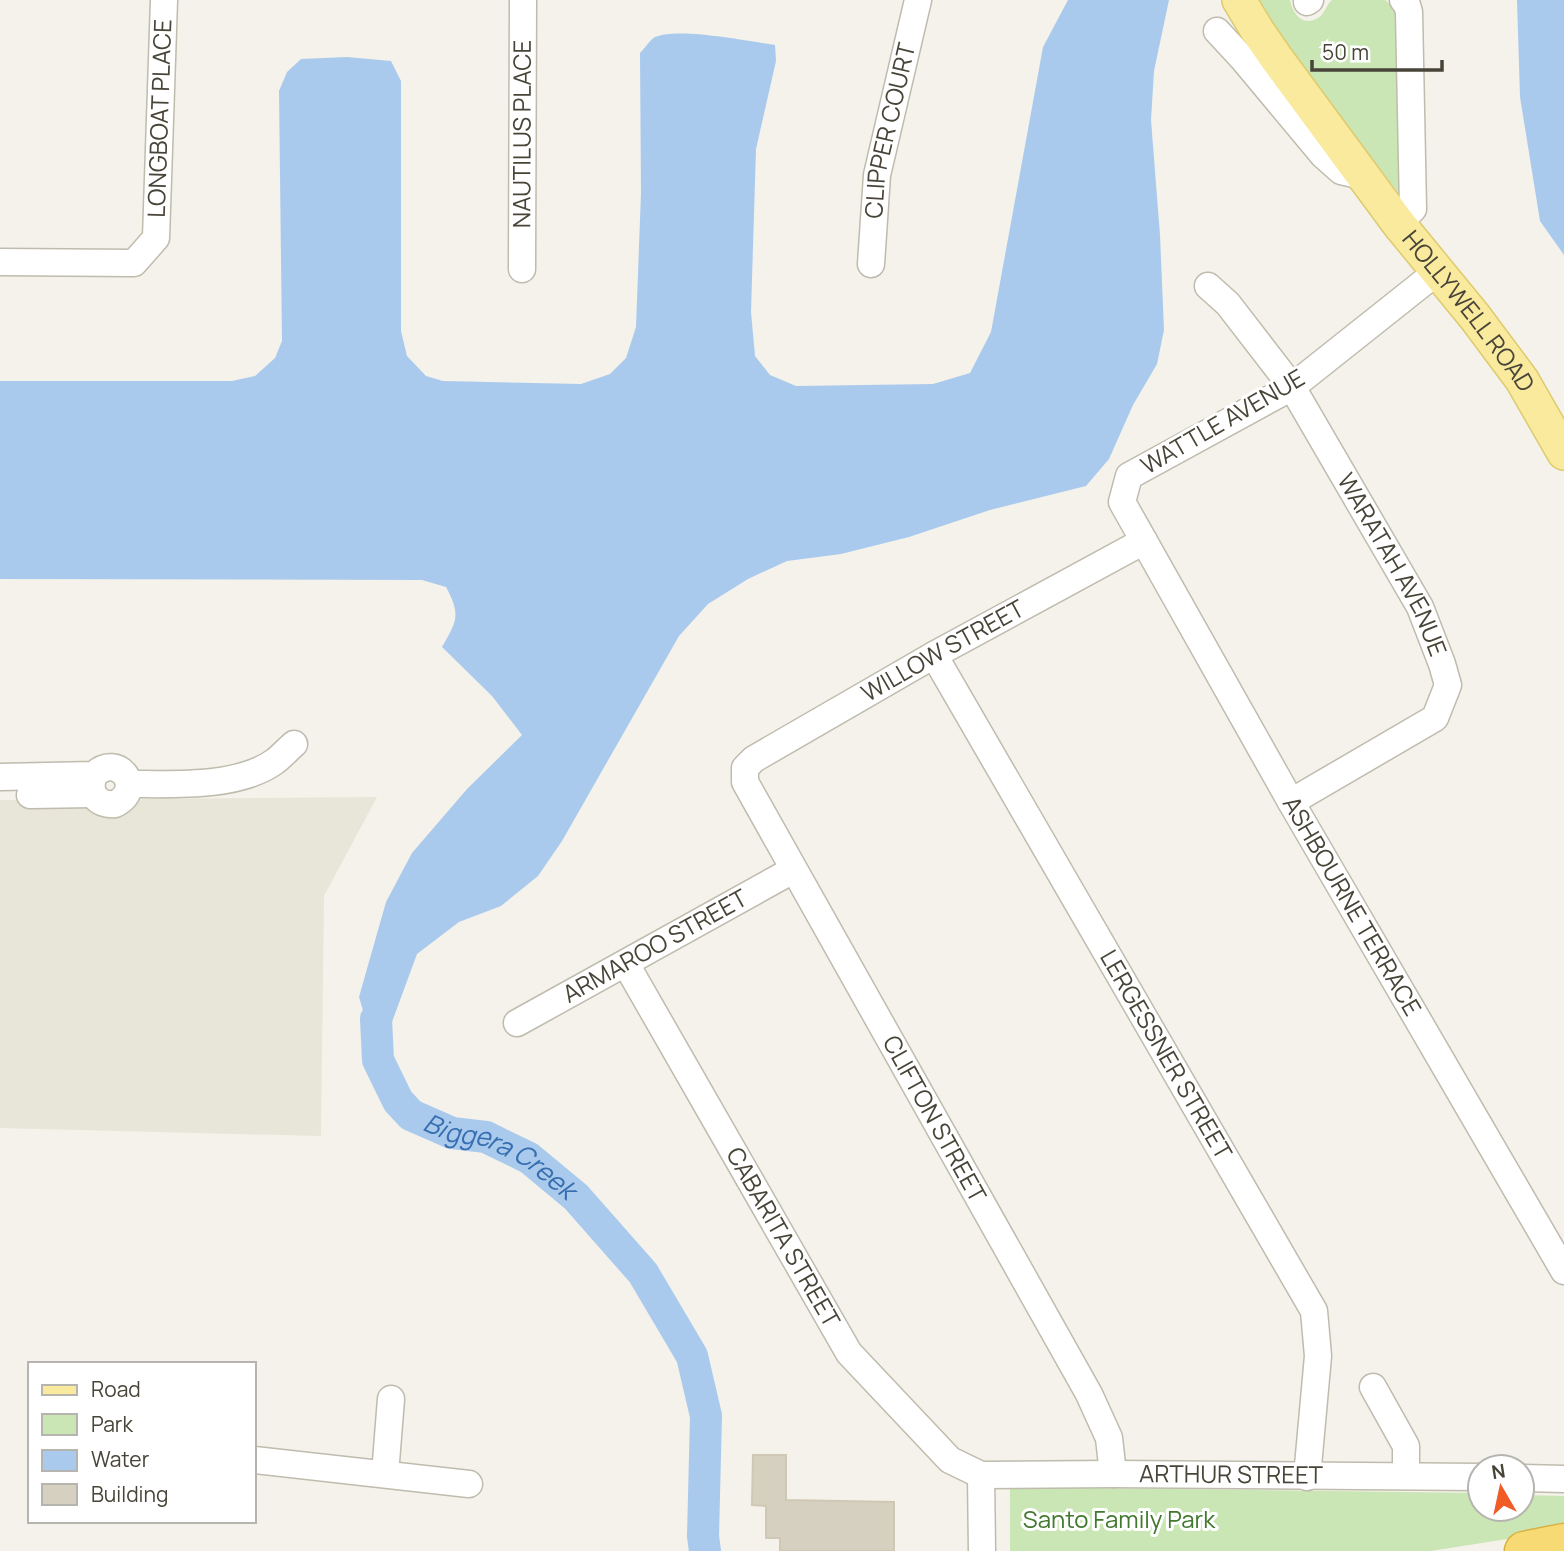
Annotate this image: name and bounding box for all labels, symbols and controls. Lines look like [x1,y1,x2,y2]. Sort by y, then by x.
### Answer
street label: LONGBOAT PLACE [139,18,178,218]
scale bar [1312,28,1442,72]
text: 50 m [1322,38,1369,66]
street label: CLIPPER COURT [856,39,923,219]
street label: NAUTILUS PLACE [504,40,538,228]
street label: HOLLYWELL ROAD [1396,223,1543,397]
street label: WATTLE AVENUE [1134,360,1310,481]
street label: WARATAH AVENUE [1330,466,1455,661]
street label: WILLOW STREET [855,591,1030,709]
street label: ASHBOURNE TERRACE [1276,790,1430,1021]
street label: ARMAROO STREET [556,880,753,1010]
street label: LERGESSNER STREET [1093,943,1241,1165]
street label: CLIFTON STREET [876,1029,995,1208]
water label: Biggera Creek [418,1104,588,1210]
street label: CABARITA STREET [719,1141,849,1333]
legend [28,1362,256,1523]
text: Road [91,1375,141,1403]
text: Park [91,1410,133,1438]
text: Water [91,1445,150,1473]
north arrow [1466,1453,1536,1523]
street label: ARTHUR STREET [1139,1456,1324,1491]
text: N [1490,1457,1507,1485]
text: Building [91,1480,168,1508]
park label: Santo Family Park [1023,1502,1216,1535]

